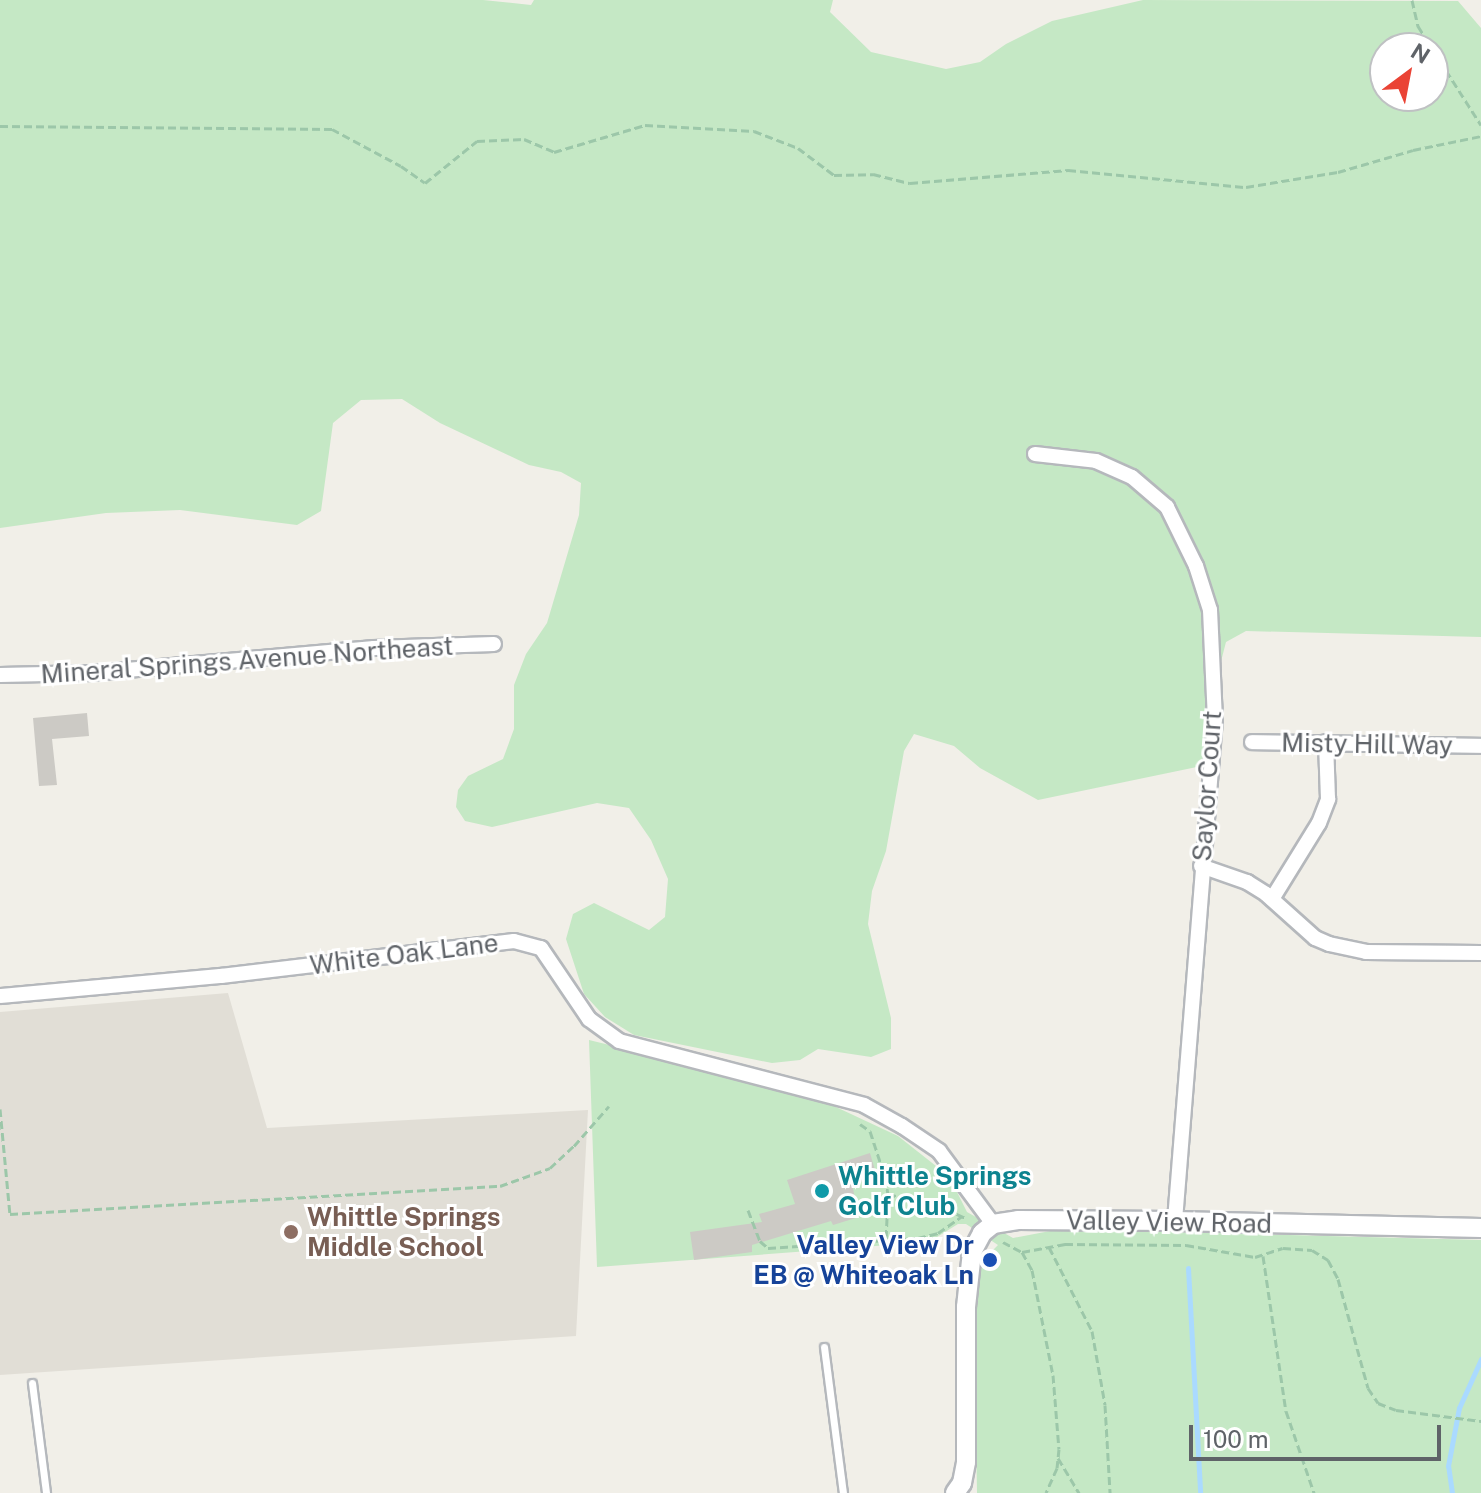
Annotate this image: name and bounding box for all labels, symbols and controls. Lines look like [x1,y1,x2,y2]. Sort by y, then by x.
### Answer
north arrow [1369,32,1449,112]
text: N [1406,38,1435,69]
street label: Mineral Springs Avenue Northeast [39,630,455,690]
street label: Saylor Court [1186,709,1228,863]
street label: Misty Hill Way [1281,727,1453,761]
street label: White Oak Lane [308,927,500,981]
place label: Whittle Springs Golf Club [838,1160,1032,1222]
marker: Whittle Springs Golf Club [813,1182,831,1200]
place label: Whittle Springs Middle School [307,1201,501,1262]
street label: Valley View Road [1065,1205,1273,1239]
marker: Whittle Springs Middle School [282,1223,300,1241]
place label: Valley View Dr EB @ Whiteoak Ln [753,1229,974,1290]
marker: Valley View Dr EB @ Whiteoak Ln [981,1251,999,1269]
scale bar [1193,1409,1445,1459]
text: 100 m [1203,1425,1269,1453]

